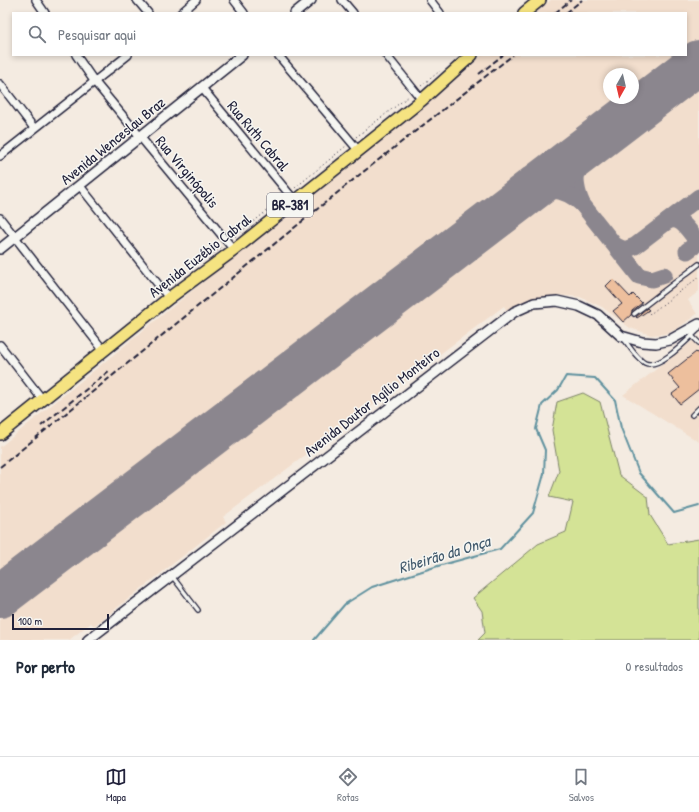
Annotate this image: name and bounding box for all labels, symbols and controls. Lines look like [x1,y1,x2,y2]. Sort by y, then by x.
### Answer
search box [12,12,687,56]
icon: search [26,23,48,45]
text: Pesquisar aqui [58,24,136,45]
north arrow [603,68,639,104]
street label: Avenida Wenceslau Braz [56,91,170,189]
street label: Rua Ruth Cabral [223,96,294,175]
street label: Rua Virginópolis [151,131,224,212]
road number: BR-381 [267,193,313,217]
street label: Avenida Euzébio Cabral [144,209,255,302]
street label: Avenida Doutor Agílio Monteiro [300,342,444,461]
water label: Ribeirão da Onça [395,529,494,578]
scale bar [12,612,109,631]
text: 100 m [18,614,42,628]
text: Por perto [16,655,75,678]
text: 0 resultados [625,657,683,675]
tab: Mapa [105,766,127,804]
tab: Rotas [337,766,359,804]
tab: Salvos [569,766,594,804]

